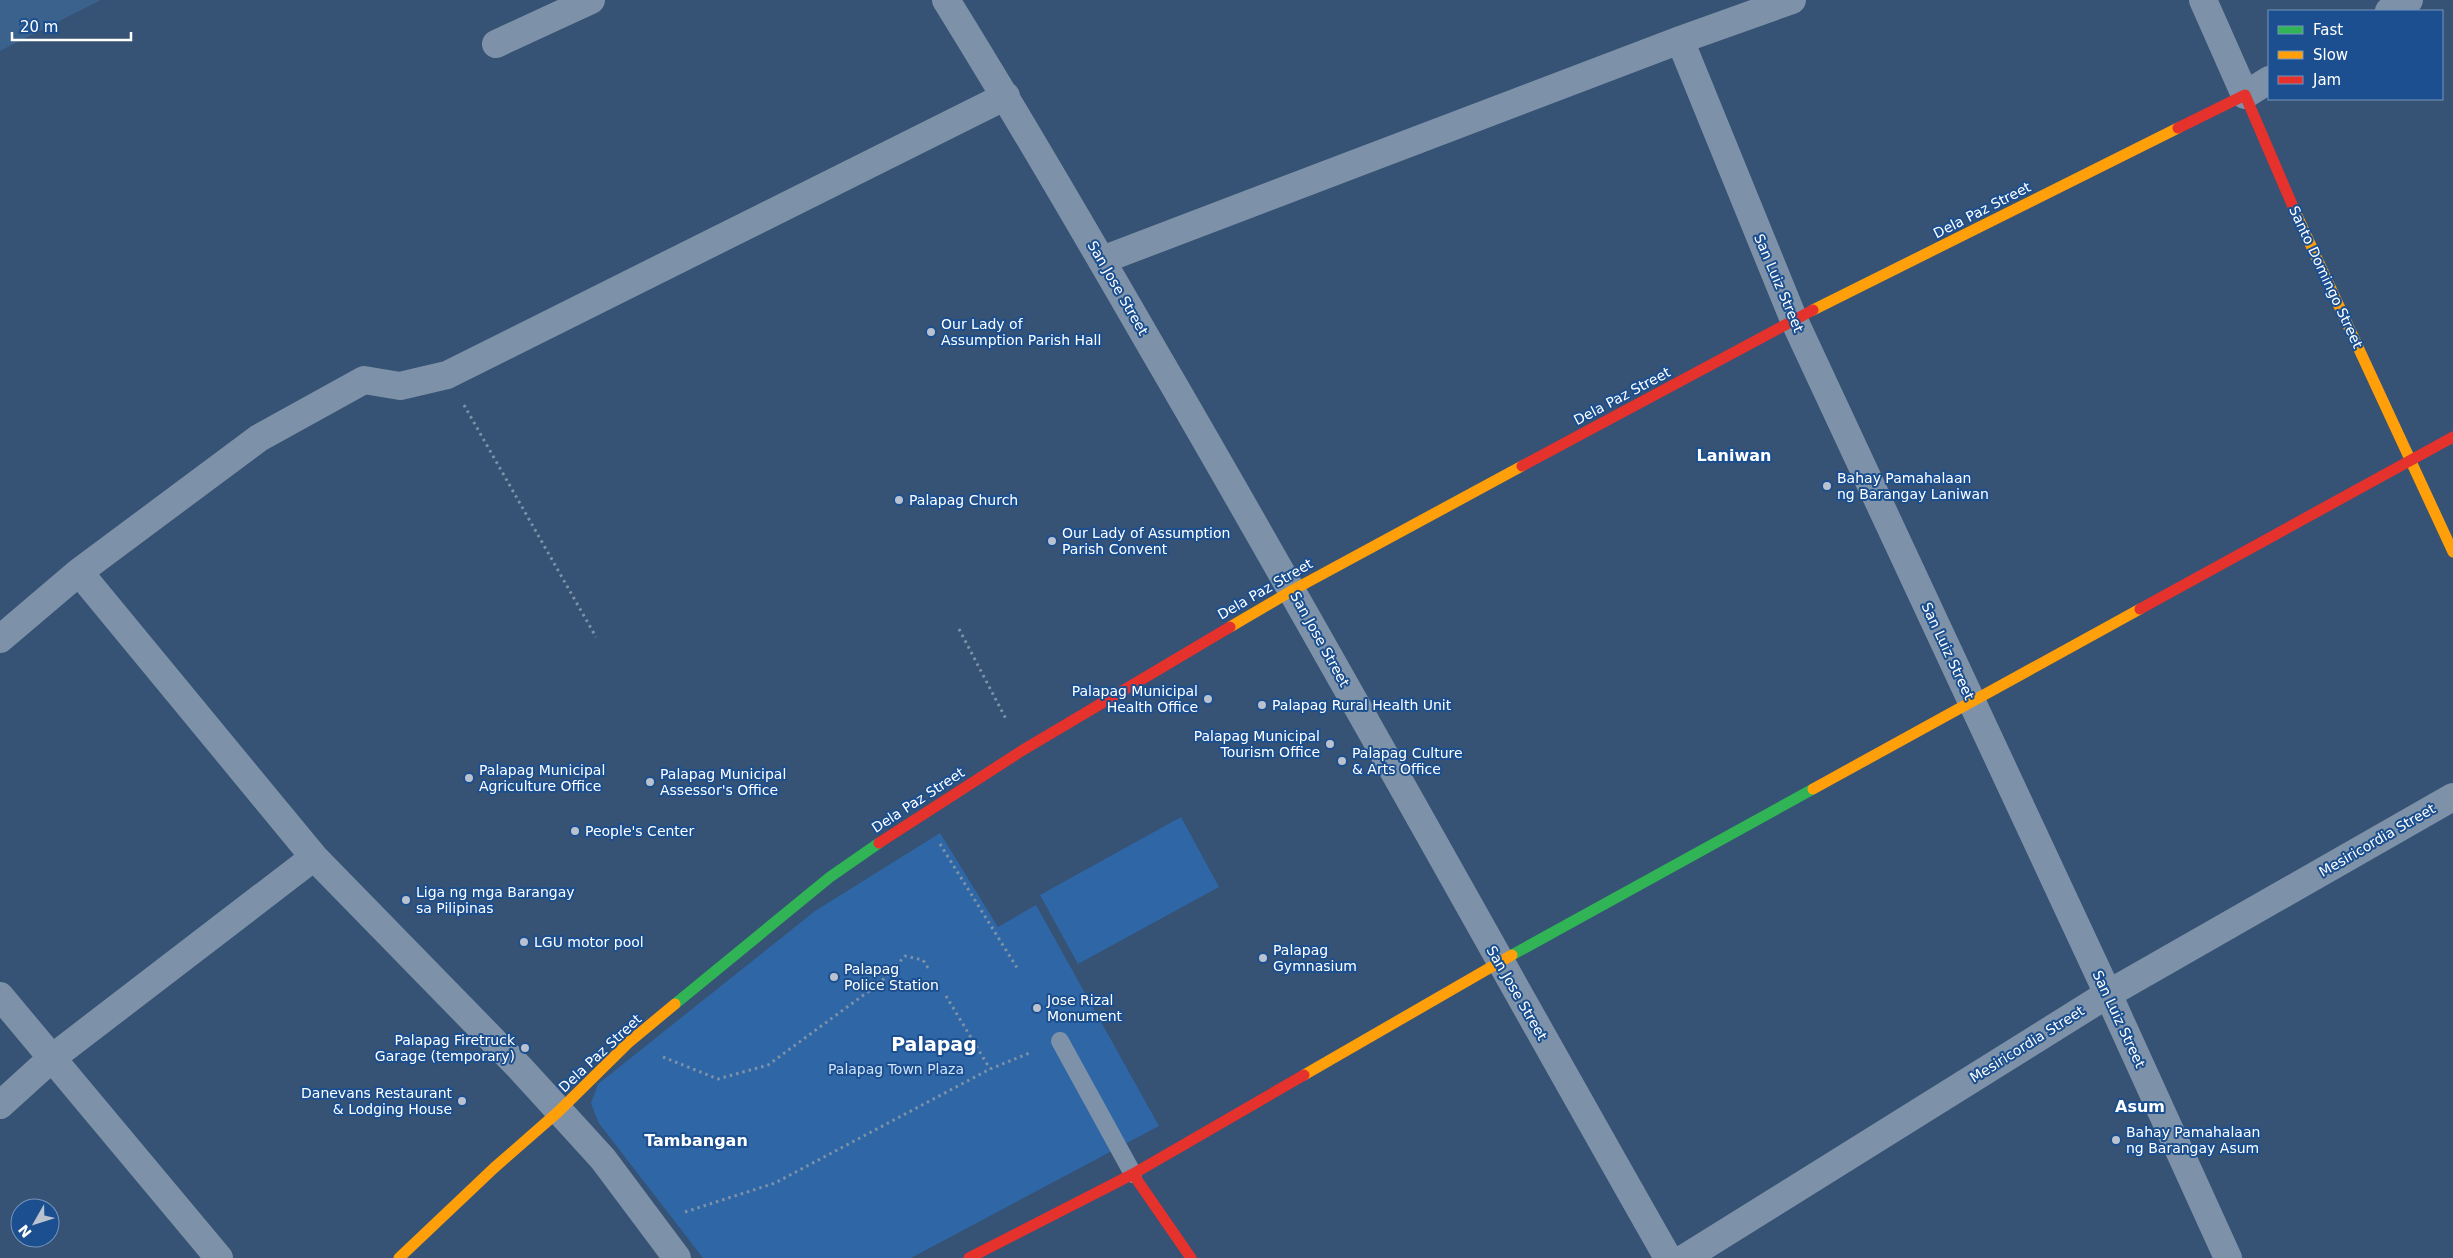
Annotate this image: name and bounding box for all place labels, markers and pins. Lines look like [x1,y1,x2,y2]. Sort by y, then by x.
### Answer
place label: Our Lady of Assumption Parish Hall [941,316,1101,348]
marker: Our Lady of Assumption Parish Hall [925,326,937,338]
place label: Bahay Pamahalaan ng Barangay Laniwan [1837,470,1989,502]
marker: Bahay Pamahalaan ng Barangay Laniwan [1821,480,1833,492]
place label: Palapag Church [909,492,1018,508]
marker: Palapag Church [893,494,905,506]
place label: Our Lady of Assumption Parish Convent [1062,525,1230,557]
marker: Our Lady of Assumption Parish Convent [1046,535,1058,547]
place label: Palapag Municipal Health Office [1072,683,1198,715]
marker: Palapag Municipal Health Office [1202,693,1214,705]
place label: Palapag Rural Health Unit [1272,697,1452,713]
marker: Palapag Rural Health Unit [1256,699,1268,711]
place label: Palapag Municipal Tourism Office [1194,728,1320,760]
marker: Palapag Municipal Tourism Office [1324,738,1336,750]
place label: Palapag Culture & Arts Office [1352,745,1463,777]
marker: Palapag Culture & Arts Office [1336,755,1348,767]
place label: Palapag Municipal Agriculture Office [479,762,605,794]
place label: Palapag Municipal Assessor's Office [660,766,786,798]
marker: Palapag Municipal Agriculture Office [463,772,475,784]
marker: Palapag Municipal Assessor's Office [644,776,656,788]
place label: People's Center [585,823,694,839]
marker: People's Center [569,825,581,837]
place label: Liga ng mga Barangay sa Pilipinas [416,884,575,916]
marker: Liga ng mga Barangay sa Pilipinas [400,894,412,906]
place label: LGU motor pool [534,934,644,950]
marker: LGU motor pool [518,936,530,948]
place label: Palapag Gymnasium [1273,942,1357,974]
marker: Palapag Gymnasium [1257,952,1269,964]
place label: Palapag Police Station [844,961,939,993]
marker: Palapag Police Station [828,971,840,983]
place label: Jose Rizal Monument [1046,992,1123,1024]
marker: Jose Rizal Monument [1031,1002,1043,1014]
place label: Palapag Firetruck Garage (temporary) [375,1032,516,1064]
marker: Palapag Firetruck Garage (temporary) [519,1042,531,1054]
place label: Danevans Restaurant & Lodging House [301,1085,452,1117]
marker: Danevans Restaurant & Lodging House [456,1095,468,1107]
place label: Bahay Pamahalaan ng Barangay Asum [2126,1124,2260,1156]
marker: Bahay Pamahalaan ng Barangay Asum [2110,1134,2122,1146]

